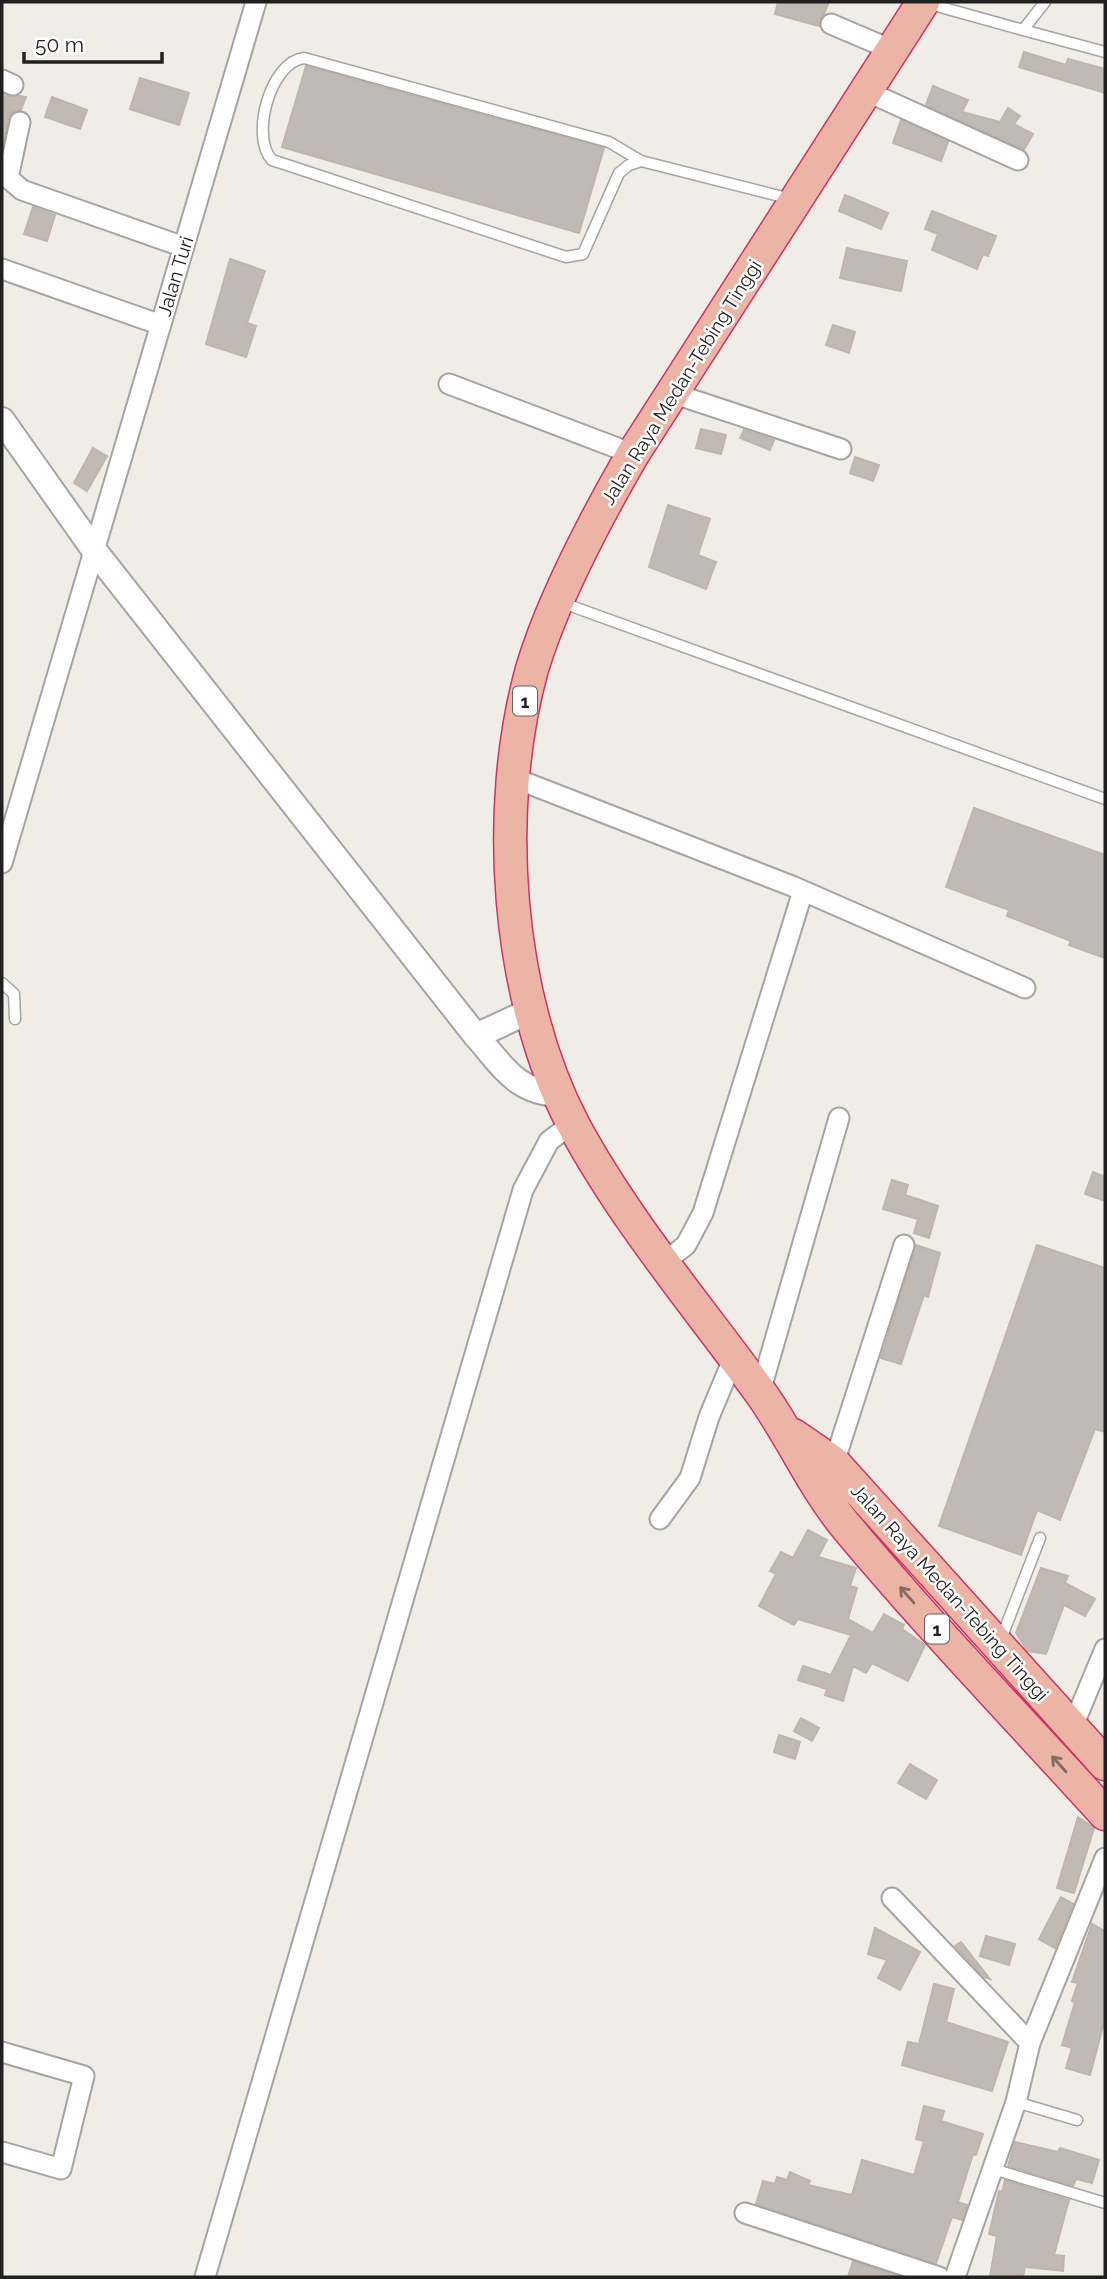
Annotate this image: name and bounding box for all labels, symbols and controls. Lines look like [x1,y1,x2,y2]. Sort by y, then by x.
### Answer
scale bar [24,21,163,65]
text: 50 m [35,32,84,57]
street label: Jalan Turi [152,233,198,319]
street label: Jalan Raya Medan-Tebing Tinggi [596,256,766,508]
road number: 1 [513,686,537,716]
street label: Jalan Raya Medan-Tebing Tinggi [847,1479,1053,1705]
one-way arrow [899,1586,915,1604]
road number: 1 [925,1614,949,1644]
one-way arrow [1052,1755,1068,1773]

